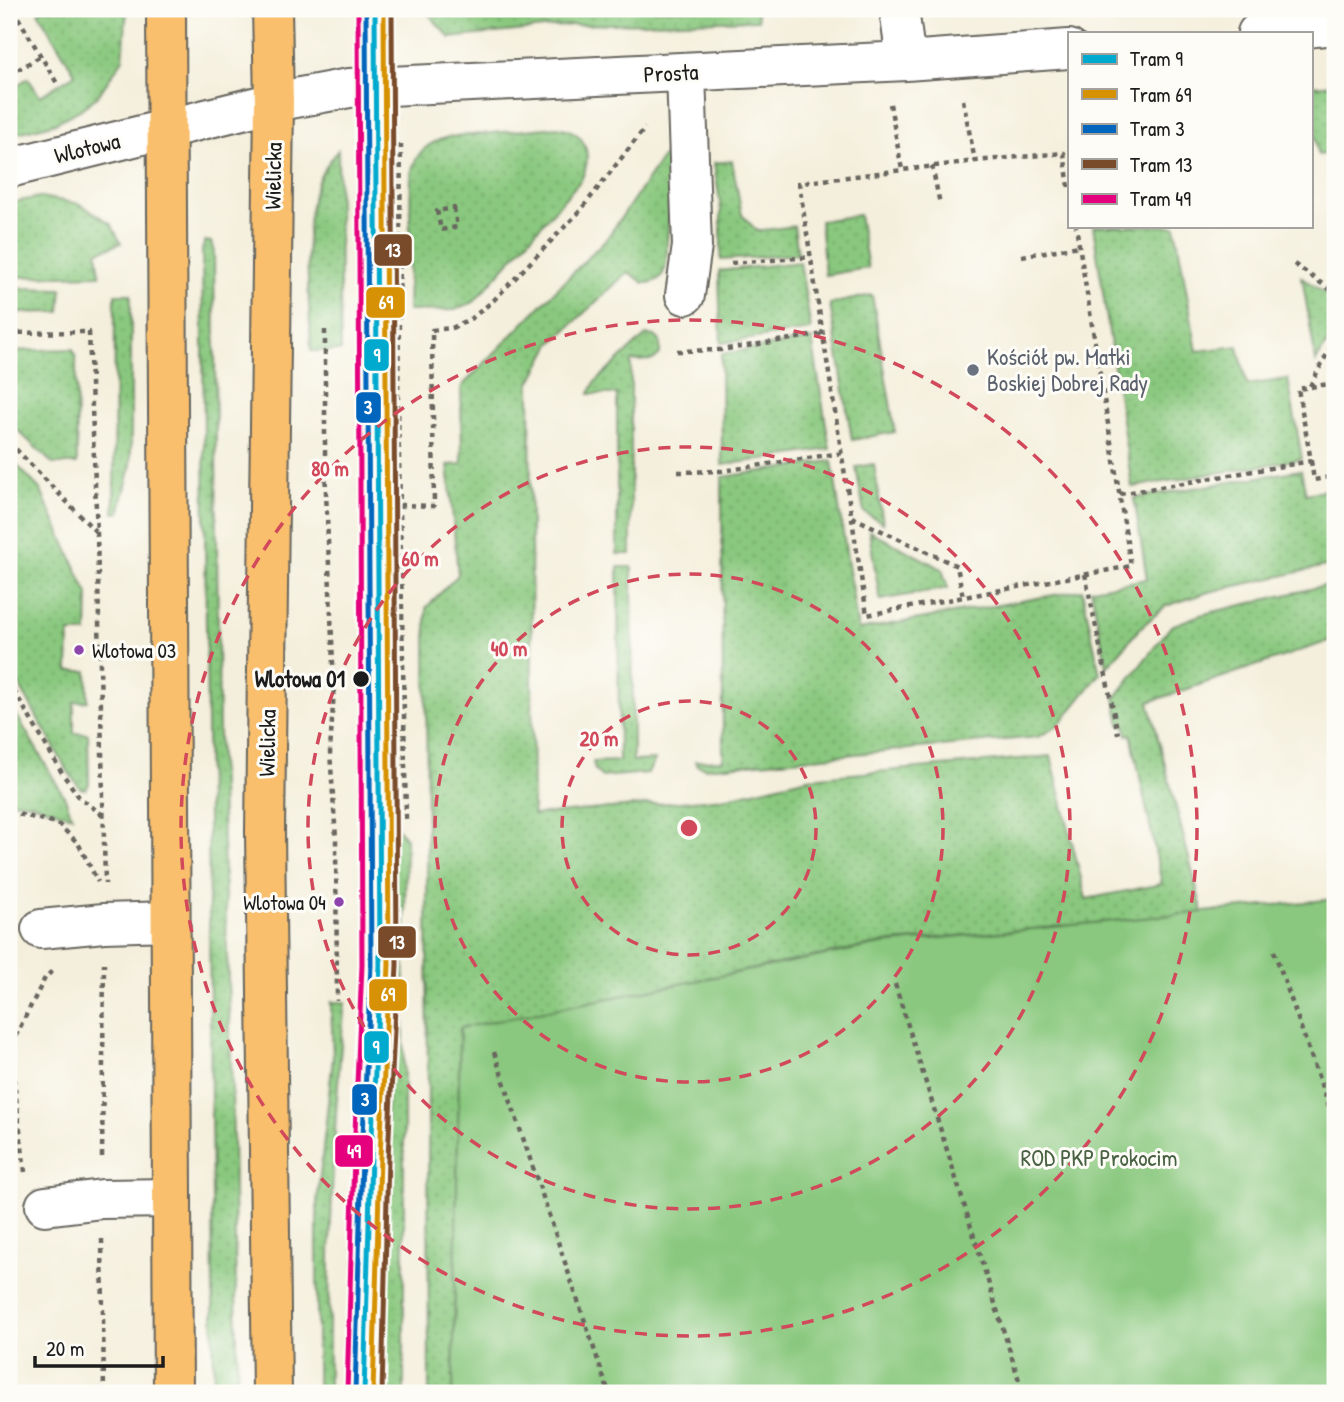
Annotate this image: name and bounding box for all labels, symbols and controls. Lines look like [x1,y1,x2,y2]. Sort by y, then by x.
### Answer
legend [1068,32,1312,228]
text: Tram 9 [1130,44,1183,73]
street label: Prosta [643,56,699,89]
text: Tram 69 [1130,80,1192,109]
text: Tram 3 [1130,114,1185,143]
street label: Wlotowa [51,124,123,171]
street label: Wielicka [256,142,289,210]
text: Tram 13 [1130,150,1192,179]
text: Tram 49 [1130,184,1191,213]
line badge: 13 [373,233,413,267]
text: 13 [385,237,401,263]
line badge: 69 [365,286,406,319]
text: 69 [379,289,393,315]
line badge: 9 [363,338,390,372]
place label: Kościół pw. Matki Boskiej Dobrej Rady [987,341,1148,398]
text: 9 [374,342,381,368]
marker: Kościół pw. Matki Boskiej Dobrej Rady [965,362,981,378]
line badge: 3 [355,391,382,424]
text: 3 [364,394,373,420]
text: 80 m [311,454,349,483]
text: 60 m [402,544,438,573]
text: 40 m [491,634,527,663]
place label: Wlotowa 03 [92,636,176,665]
marker: Wlotowa 03 [72,643,86,657]
place label: Wlotowa 01 [255,663,345,694]
marker: Wlotowa 01 [351,669,371,689]
street label: Wielicka [250,709,283,777]
text: 20 m [580,724,618,753]
centre of rings [677,816,701,840]
place label: Wlotowa 04 [243,888,326,917]
marker: Wlotowa 04 [332,895,346,909]
line badge: 13 [377,925,417,959]
text: 13 [389,929,405,955]
line badge: 69 [368,978,408,1012]
text: 69 [381,981,395,1007]
line badge: 9 [363,1030,390,1064]
text: 9 [373,1034,380,1060]
line badge: 3 [351,1083,378,1116]
text: 3 [361,1086,370,1112]
line badge: 49 [334,1134,374,1168]
text: 49 [347,1138,361,1164]
park label: ROD PKP Prokocim [1021,1142,1177,1173]
scale bar [35,1325,163,1369]
text: 20 m [46,1334,84,1363]

